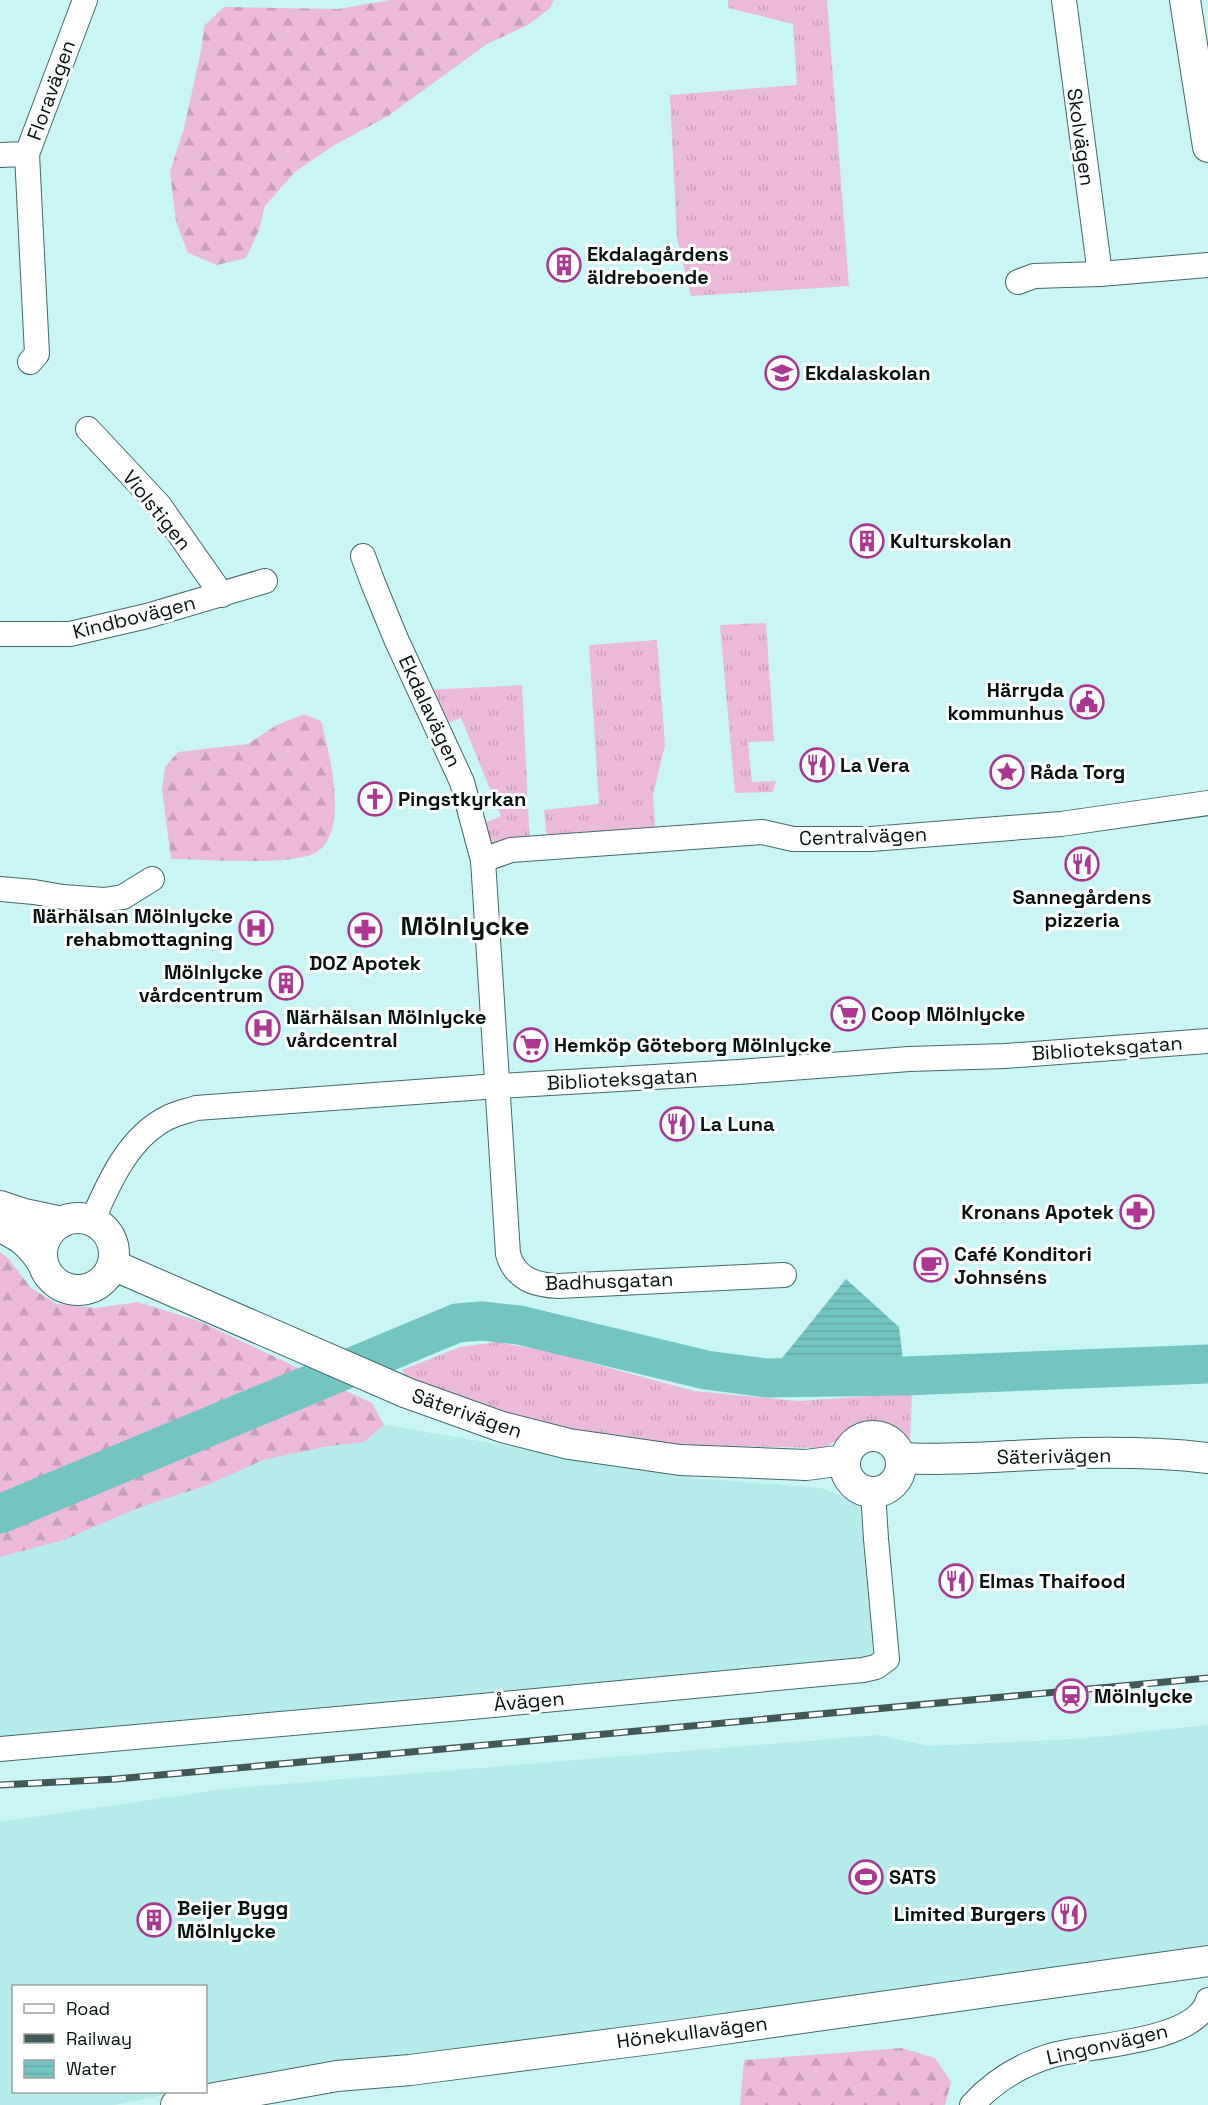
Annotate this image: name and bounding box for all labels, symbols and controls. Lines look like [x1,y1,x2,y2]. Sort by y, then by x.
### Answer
street label: Floravägen [21,36,81,144]
street label: Skolvägen [1061,86,1101,188]
place label: Ekdalagårdens äldreboende [587,241,729,290]
building icon: Ekdalagårdens äldreboende [546,247,582,283]
school or university icon: Ekdalaskolan [764,355,800,391]
place label: Ekdalaskolan [805,360,930,386]
street label: Violstigen [117,465,197,555]
building icon: Kulturskolan [849,523,885,559]
place label: Kulturskolan [890,528,1012,554]
street label: Kindbovägen [70,589,198,645]
street label: Ekdalavägen [393,651,467,771]
place label: Härryda kommunhus [947,677,1064,726]
public building icon: Härryda kommunhus [1069,684,1105,720]
restaurant icon: La Vera [799,747,835,783]
place label: La Vera [840,752,910,778]
place icon: Råda Torg [989,754,1025,790]
place label: Råda Torg [1030,759,1125,785]
church icon: Pingstkyrkan [357,781,393,817]
place label: Pingstkyrkan [398,786,526,812]
street label: Centralvägen [799,821,927,851]
restaurant icon: Sannegårdens pizzeria [1064,846,1100,882]
place label: Sannegårdens pizzeria [1013,884,1151,933]
place label: Närhälsan Mölnlycke rehabmottagning [32,903,233,952]
district label: Mölnlycke [401,909,529,943]
hospital icon: Närhälsan Mölnlycke rehabmottagning [238,910,274,946]
pharmacy icon: DOZ Apotek [347,912,383,948]
place label: DOZ Apotek [309,950,421,976]
place label: Mölnlycke vårdcentrum [139,959,263,1008]
building icon: Mölnlycke vårdcentrum [268,965,304,1001]
supermarket icon: Coop Mölnlycke [830,996,866,1032]
place label: Coop Mölnlycke [871,1001,1025,1027]
place label: Närhälsan Mölnlycke vårdcentral [286,1004,487,1053]
hospital icon: Närhälsan Mölnlycke vårdcentral [245,1010,281,1046]
supermarket icon: Hemköp Göteborg Mölnlycke [513,1027,549,1063]
street label: Biblioteksgatan [1031,1030,1183,1066]
place label: Hemköp Göteborg Mölnlycke [554,1032,831,1058]
street label: Biblioteksgatan [546,1062,698,1096]
restaurant icon: La Luna [659,1106,695,1142]
place label: La Luna [700,1111,775,1137]
pharmacy icon: Kronans Apotek [1119,1194,1155,1230]
place label: Kronans Apotek [961,1199,1114,1225]
place label: Café Konditori Johnséns [954,1241,1092,1290]
cafe icon: Café Konditori Johnséns [913,1247,949,1283]
street label: Badhusgatan [544,1266,674,1296]
street label: Säterivägen [408,1382,526,1444]
street label: Säterivägen [996,1442,1112,1470]
restaurant icon: Elmas Thaifood [938,1563,974,1599]
place label: Elmas Thaifood [979,1568,1126,1594]
station icon: Mölnlycke [1053,1678,1089,1714]
place label: Mölnlycke [1094,1683,1193,1709]
street label: Åvägen [493,1685,565,1717]
sports icon: SATS [848,1859,884,1895]
place label: SATS [889,1864,936,1890]
place label: Beijer Bygg Mölnlycke [177,1895,288,1944]
restaurant icon: Limited Burgers [1051,1896,1087,1932]
place label: Limited Burgers [894,1901,1046,1927]
building icon: Beijer Bygg Mölnlycke [136,1902,172,1938]
legend [12,1985,207,2093]
text: Road [66,1997,110,2020]
street label: Hönekullavägen [615,2010,769,2054]
street label: Lingonvägen [1044,2017,1170,2071]
text: Railway [66,2027,132,2050]
text: Water [66,2057,117,2080]

